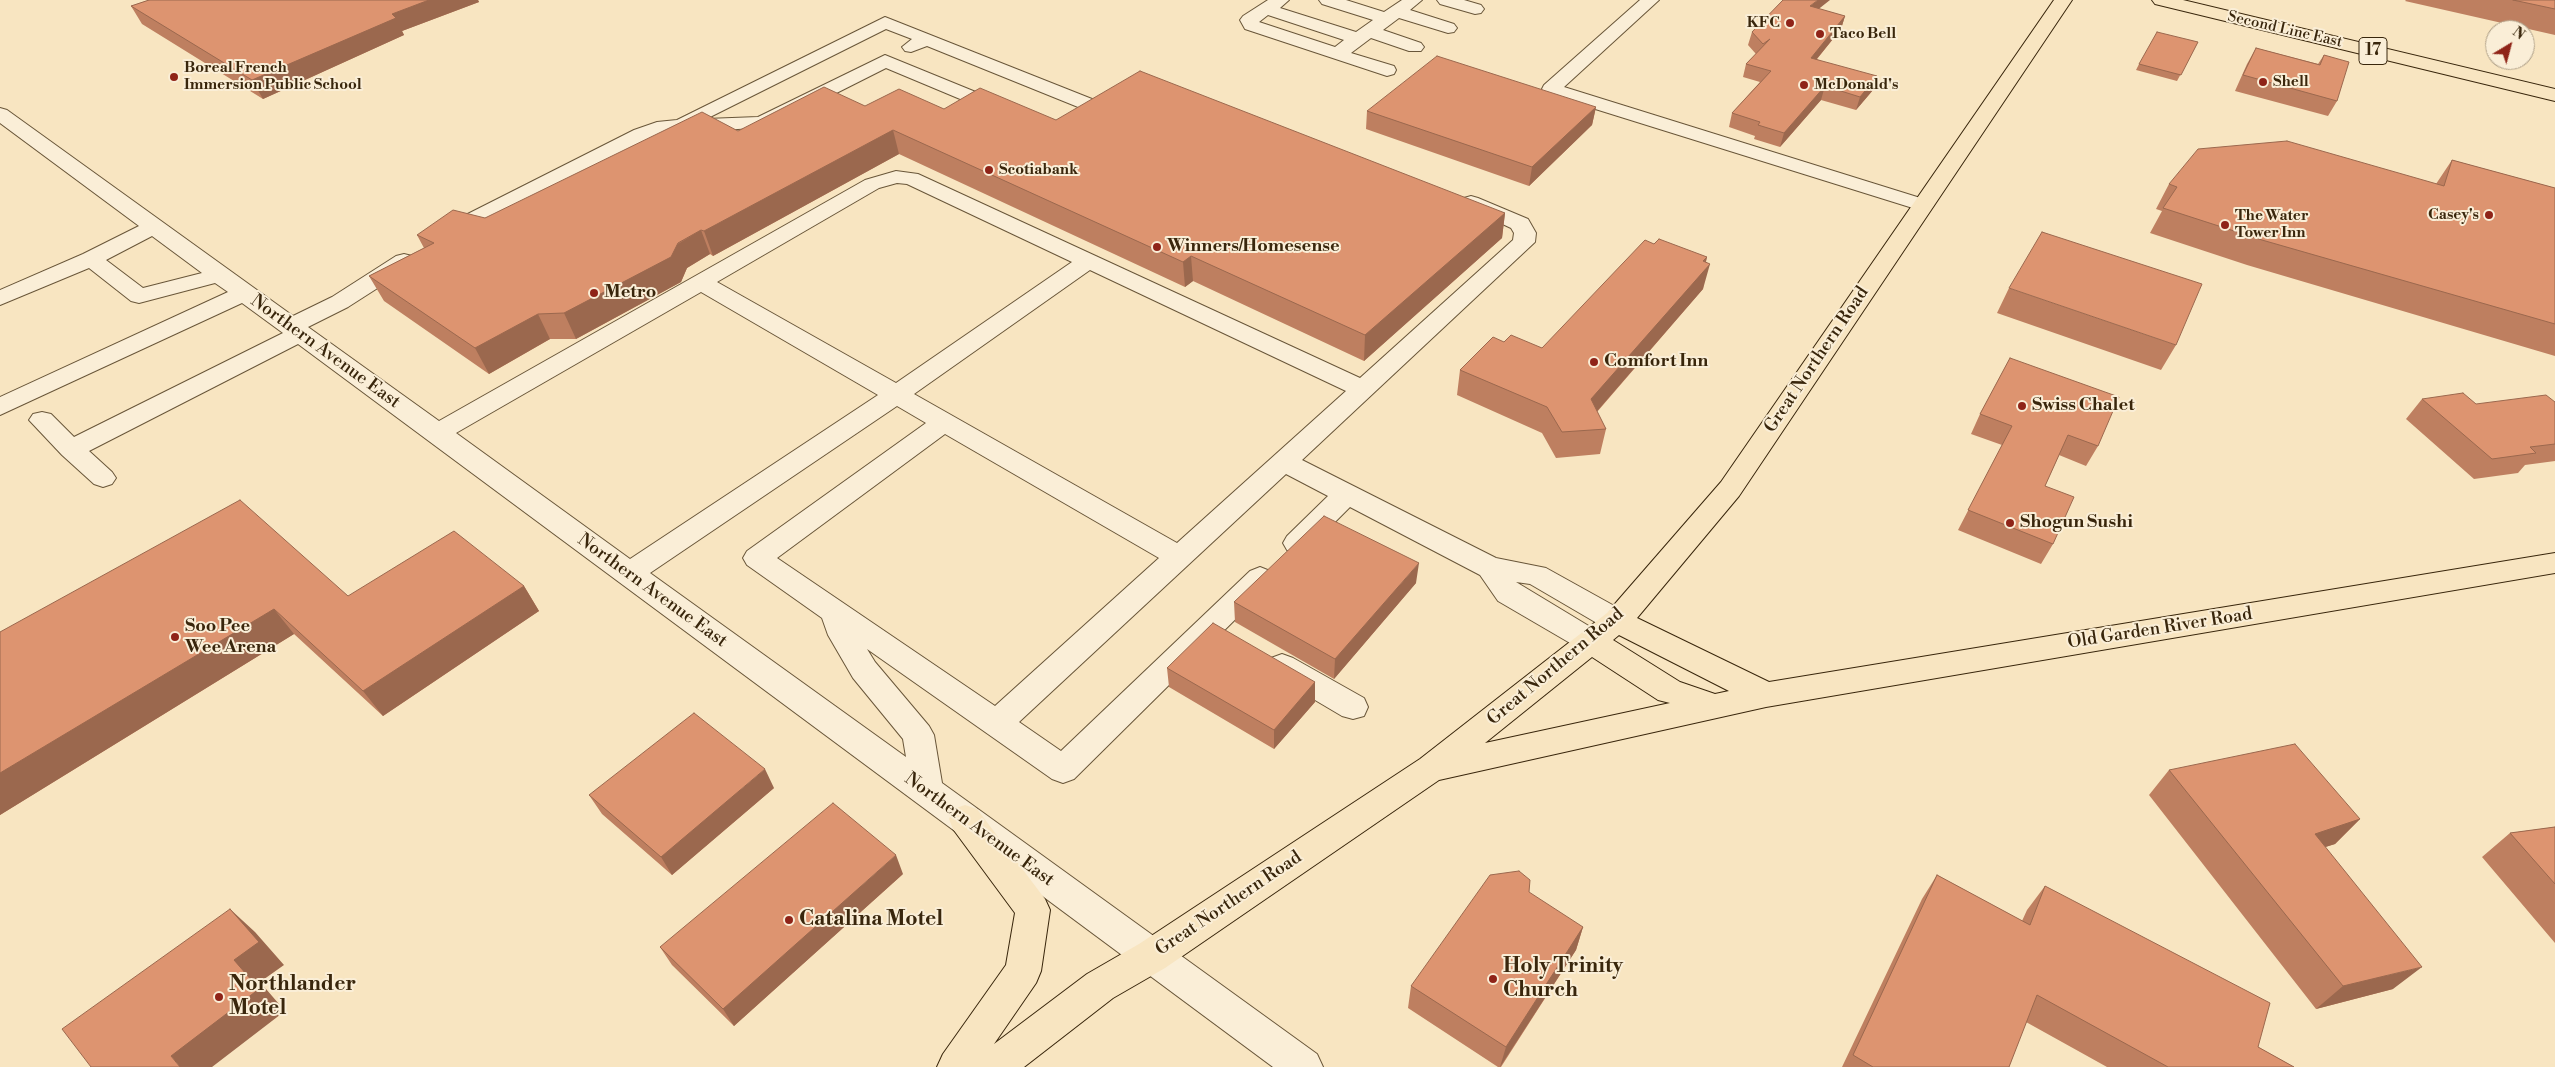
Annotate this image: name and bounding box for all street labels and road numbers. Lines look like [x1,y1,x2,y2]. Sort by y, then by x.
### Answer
street label: Second Line East [2226,8,2344,52]
road number: 17 [2359,37,2387,64]
street label: Great Northern Road [1760,283,1874,437]
street label: Northern Avenue East [246,291,404,413]
street label: Northern Avenue East [573,530,731,652]
street label: Great Northern Road [1483,604,1629,730]
street label: Old Garden River Road [2066,604,2254,654]
street label: Northern Avenue East [900,769,1058,891]
street label: Great Northern Road [1152,847,1306,961]

